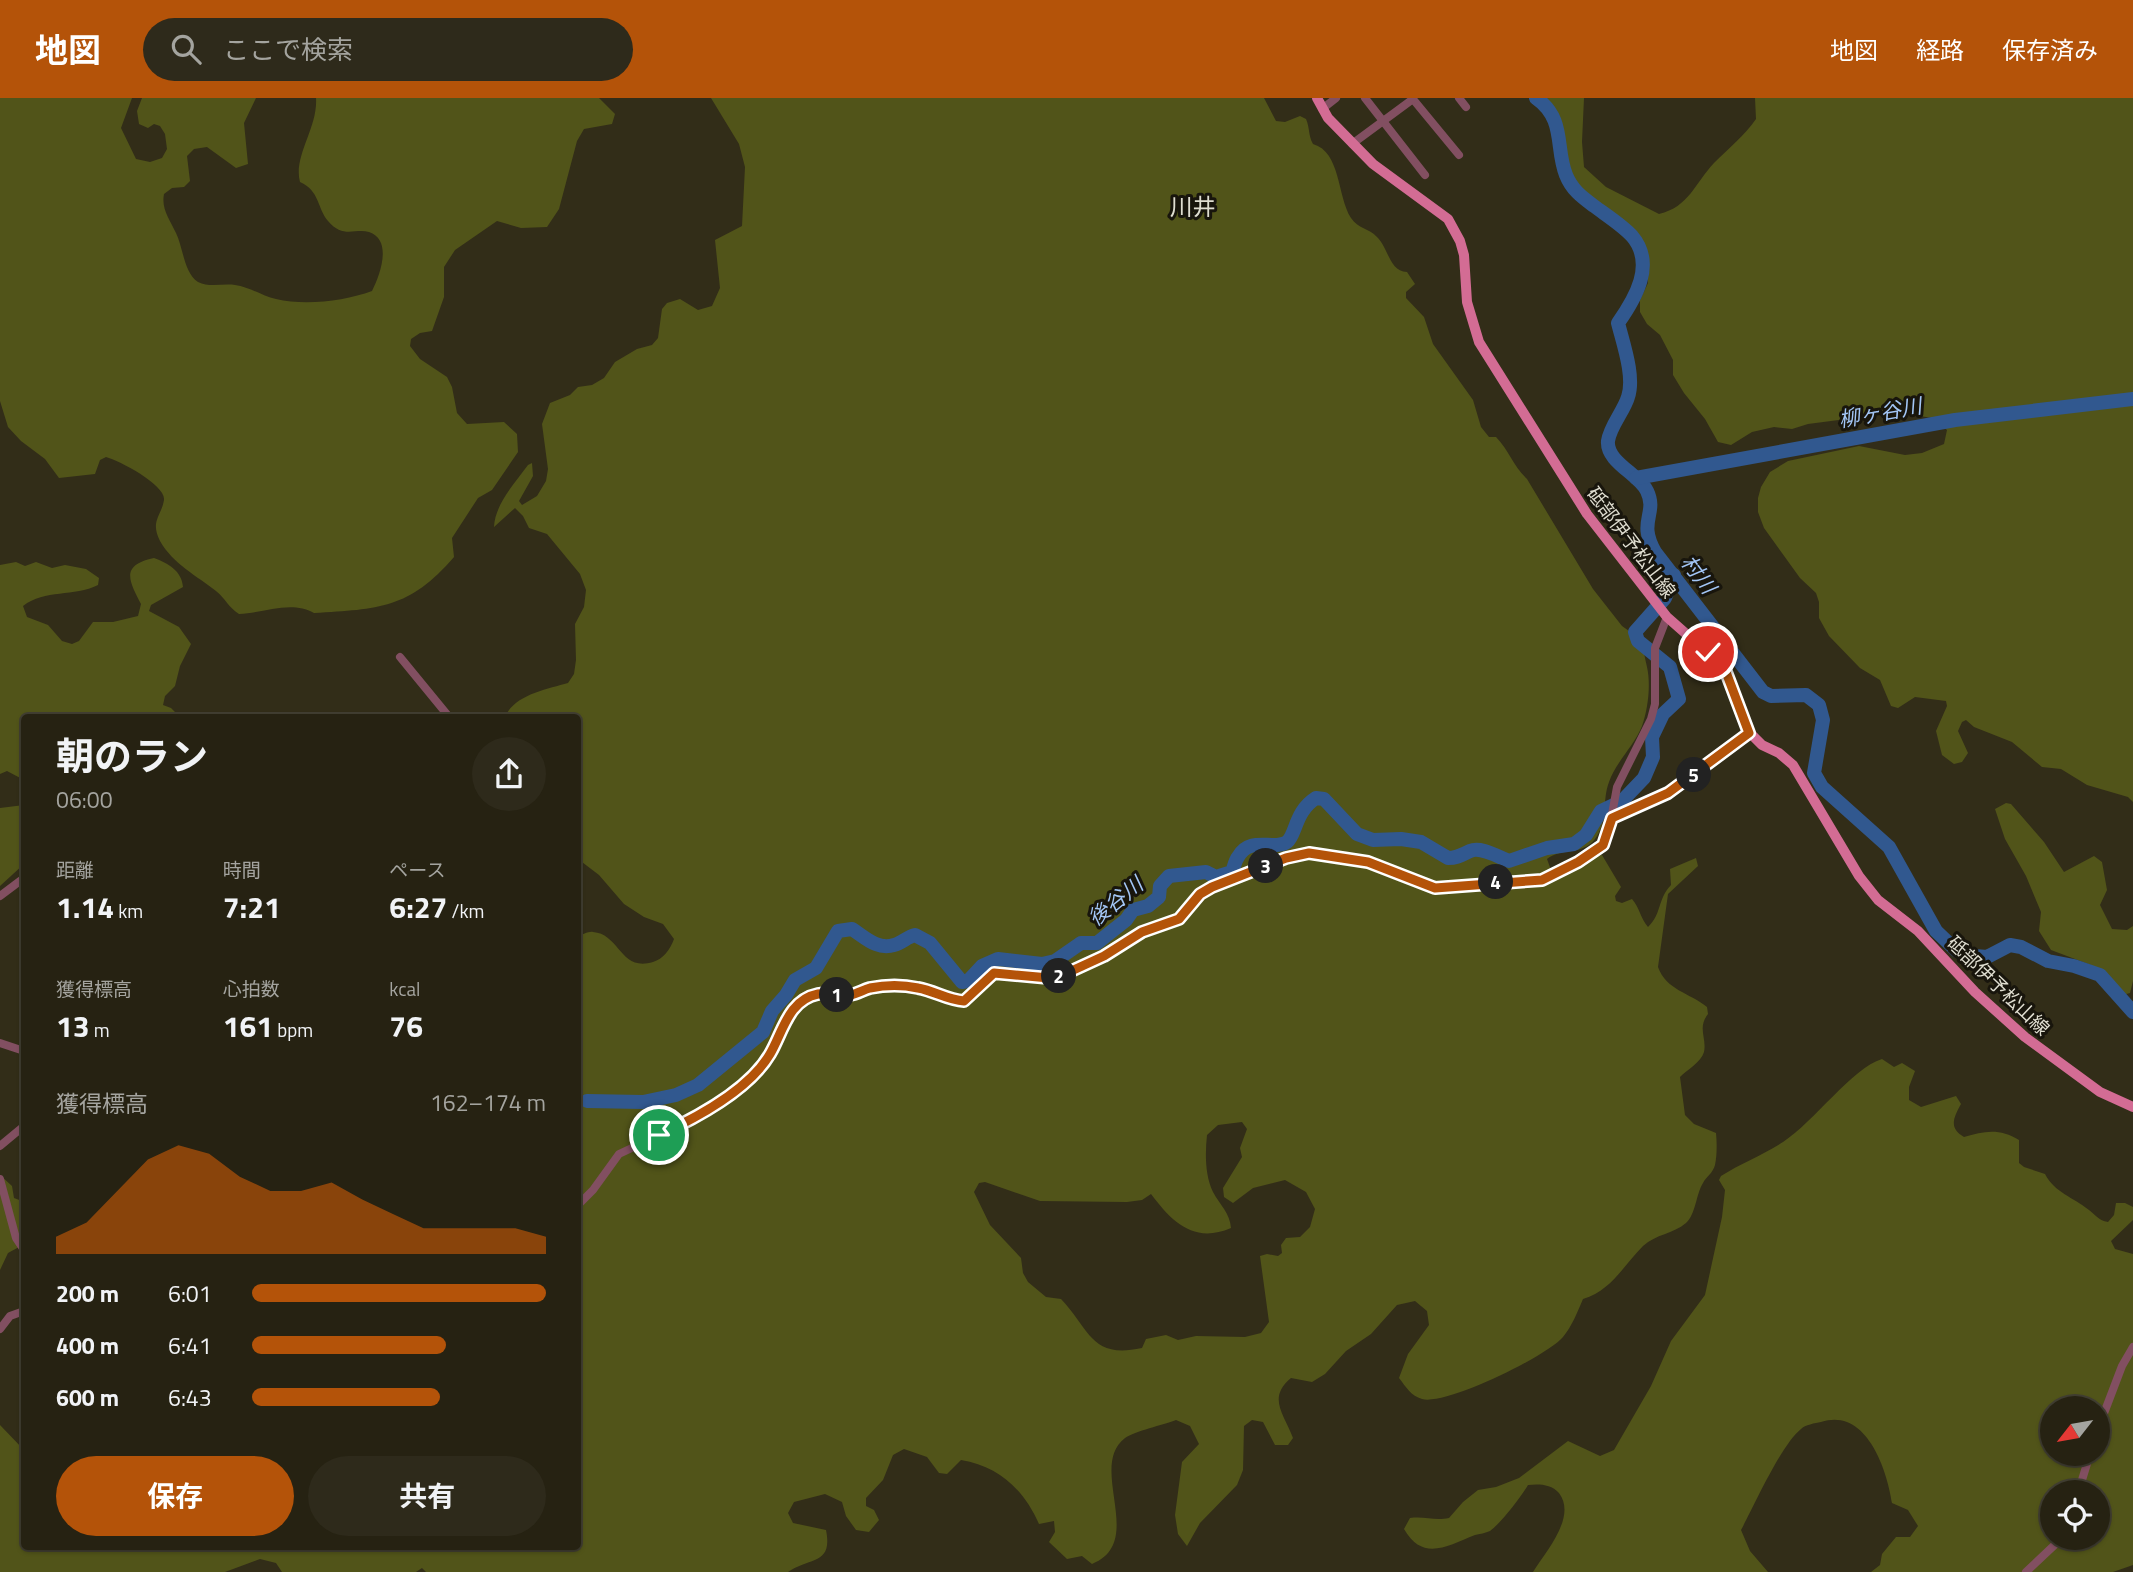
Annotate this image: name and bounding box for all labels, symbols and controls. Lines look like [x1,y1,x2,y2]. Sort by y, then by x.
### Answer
search box [143,18,633,81]
text: 地図 [35,25,101,75]
icon: search [167,30,205,68]
text: ここで検索 [223,30,353,69]
text: 地図 [1830,32,1878,68]
text: 経路 [1916,32,1964,68]
text: 保存済み [2002,32,2098,68]
district label: 川井 [1170,189,1216,224]
water label: 柳ヶ谷川 [1836,389,1926,435]
street label: 砥部伊予松山線 [1580,480,1684,604]
water label: 村川 [1674,548,1726,602]
pin [1678,622,1738,682]
icon: check [1689,633,1727,671]
text: 朝のラン [56,727,208,785]
button: share [472,737,546,811]
pin: 5 [1676,758,1712,792]
text: 5 [1688,760,1699,789]
text: 06:00 [56,782,113,817]
pin: 3 [1248,848,1284,884]
text: 3 [1260,851,1271,880]
text: 距離 [56,855,94,884]
text: 時間 [223,855,261,884]
text: ペース [389,855,445,884]
pin: 4 [1478,864,1514,900]
water label: 後谷川 [1080,867,1151,933]
text: 4 [1490,867,1501,896]
text: 1.14 [56,884,114,930]
text: 7:21 [223,884,281,930]
text: 6:27 [389,884,447,930]
text: km [114,896,143,925]
text: /km [447,896,484,925]
street label: 砥部伊予松山線 [1941,928,2057,1042]
pin: 2 [1042,958,1076,994]
text: 2 [1053,961,1064,990]
text: 獲得標高 [56,974,132,1003]
text: 心拍数 [223,974,280,1003]
text: kcal [389,974,420,1003]
pin: 1 [820,978,854,1012]
text: 1 [831,980,842,1009]
text: 13 [56,1003,90,1049]
text: 161 [223,1003,273,1049]
text: 76 [389,1003,423,1049]
text: m [90,1015,110,1044]
text: bpm [273,1015,313,1044]
text: 162–174 m [430,1085,546,1120]
text: 獲得標高 [56,1086,148,1121]
pin [629,1105,689,1165]
icon: arrive [640,1116,678,1154]
text: 200 m [56,1276,119,1311]
text: 6:01 [168,1276,212,1311]
text: 400 m [56,1328,119,1363]
text: 6:41 [168,1328,212,1363]
text: 600 m [56,1380,119,1415]
text: 6:43 [168,1380,212,1415]
north arrow [2040,1396,2110,1466]
map controls [2040,1396,2110,1550]
button: 保存 [56,1456,294,1536]
button: 共有 [308,1456,546,1536]
button: locate [2040,1480,2110,1550]

